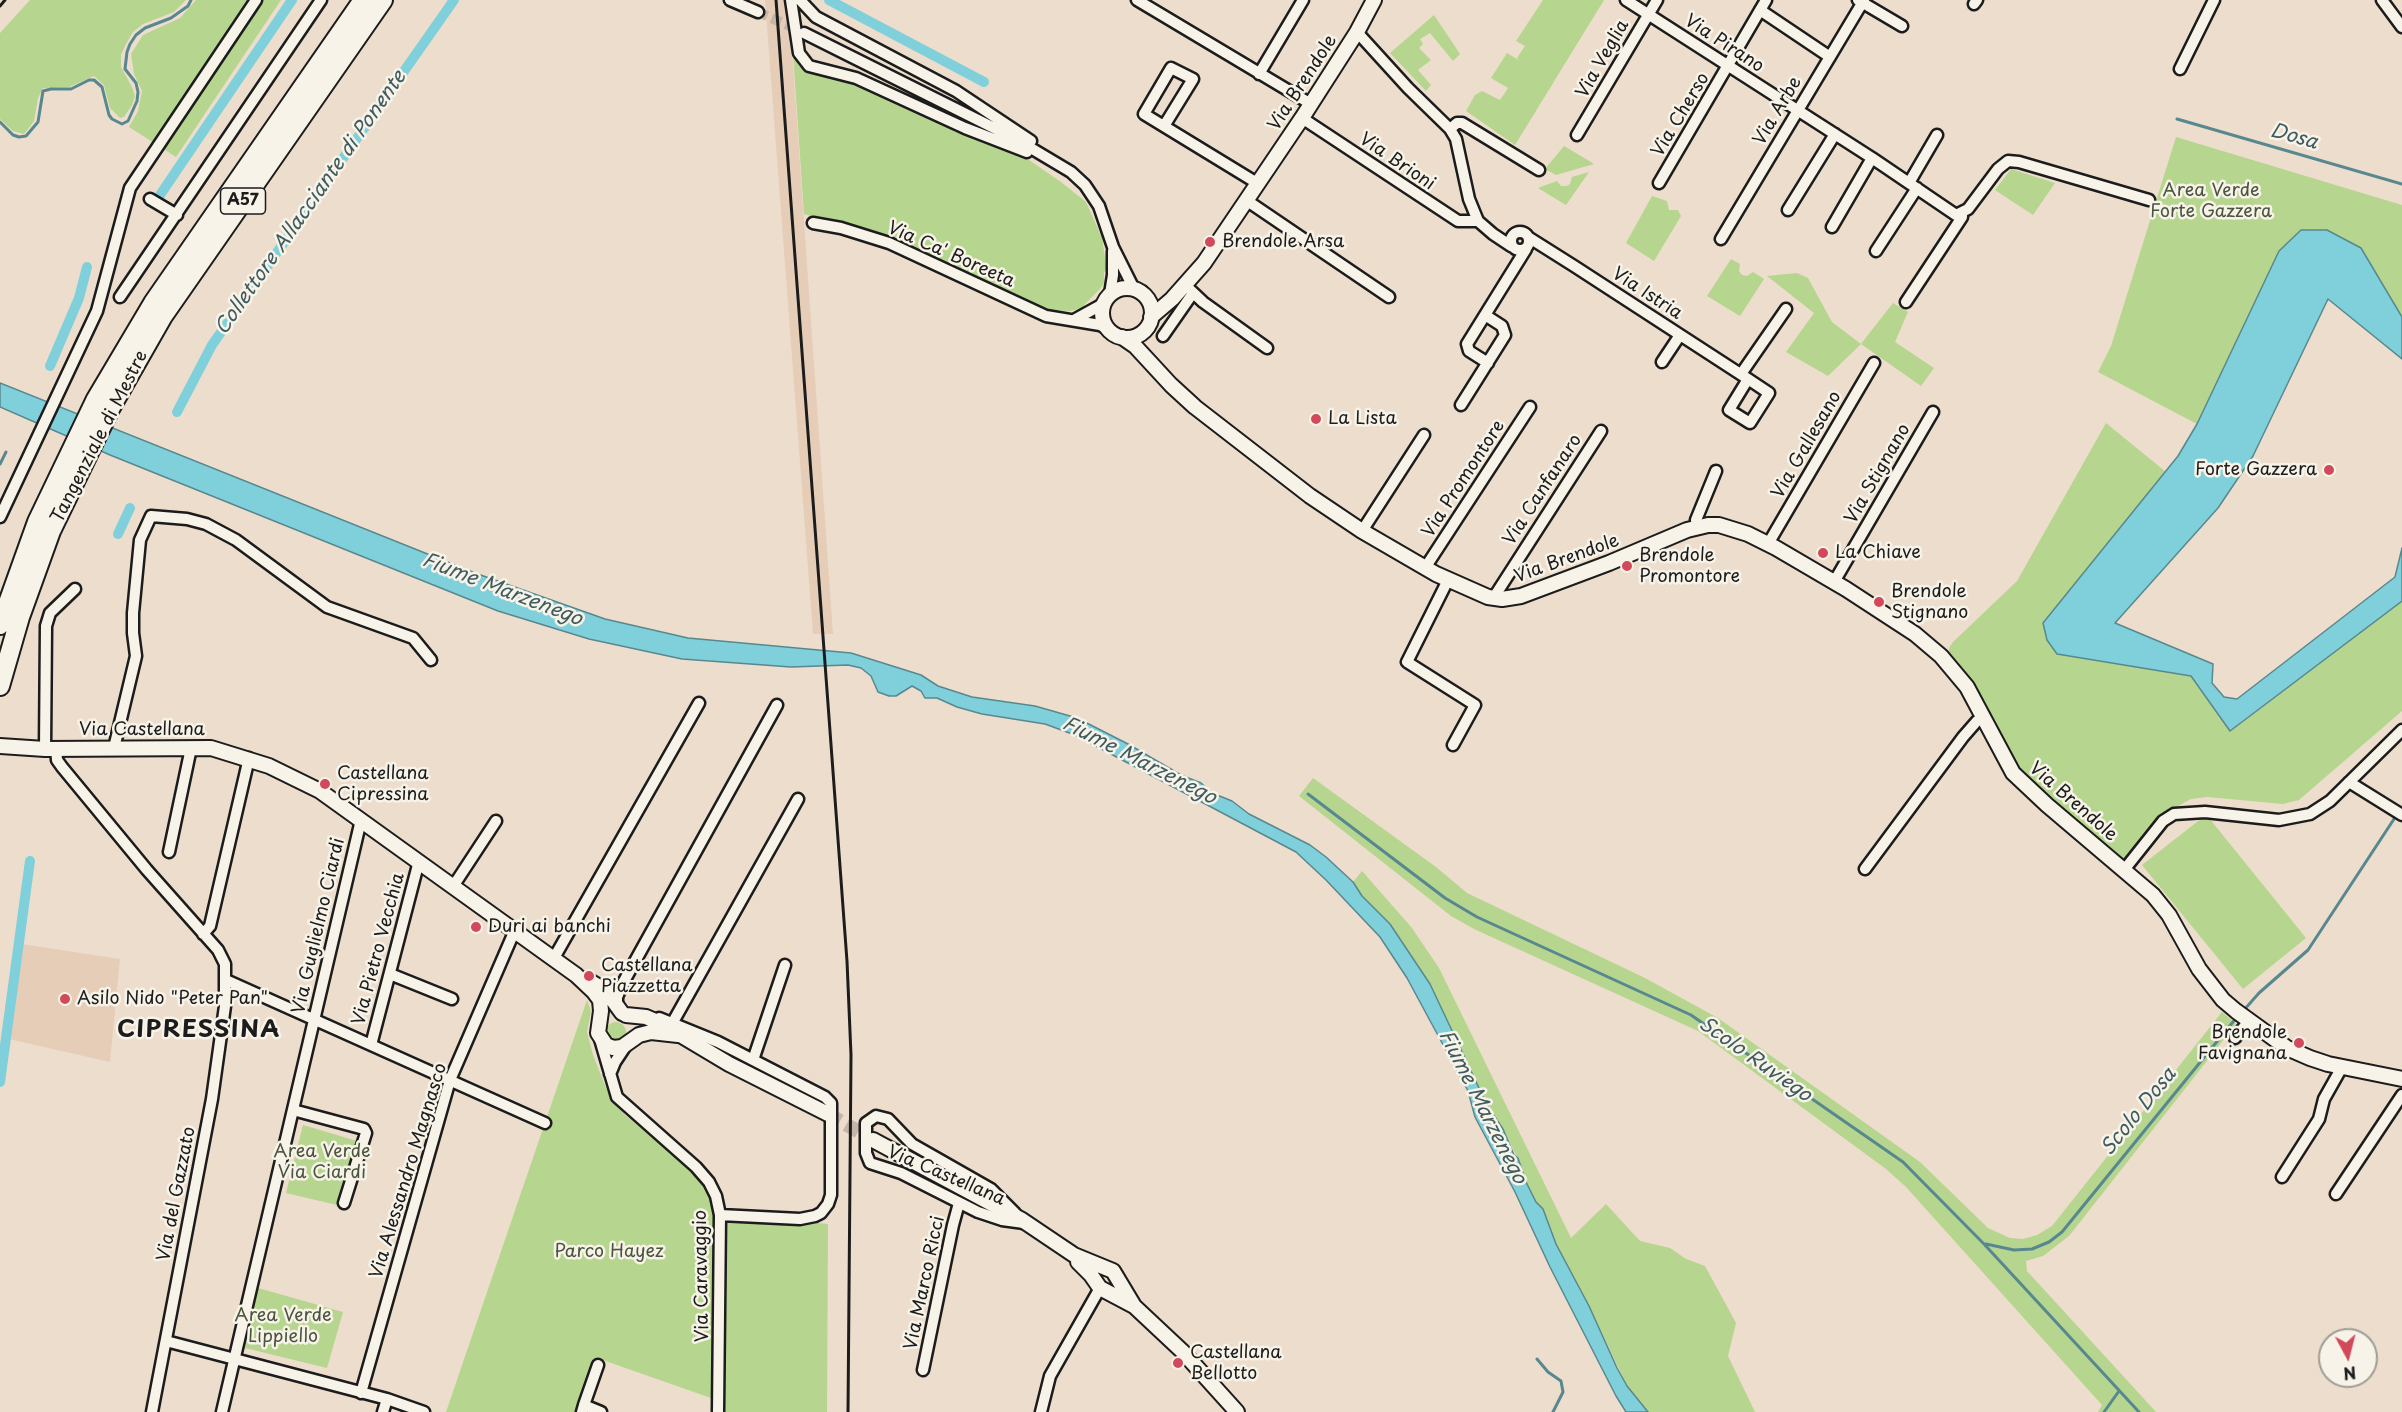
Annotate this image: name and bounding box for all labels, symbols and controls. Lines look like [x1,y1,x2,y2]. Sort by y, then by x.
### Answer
street label: Via Pirano [1680,10,1768,78]
street label: Via Veglia [1572,16,1634,102]
street label: Via Brendole [1264,31,1342,135]
water label: Collettore Allacciante di Ponente [210,66,412,340]
street label: Via Cherso [1648,69,1714,161]
street label: Via Arbe [1749,73,1807,149]
water label: Dosa [2268,119,2320,155]
street label: Via Brioni [1355,129,1439,195]
park label: Area Verde Forte Gazzera [2150,180,2272,222]
road number: A57 [220,188,266,214]
street label: Via Ca' Boreeta [884,217,1018,293]
place label: Brendole Arsa [1222,231,1344,253]
marker: Brendole Arsa [1203,235,1217,249]
street label: Via Istria [1608,263,1686,325]
street label: Tangenziale di Mestre [47,347,153,527]
street label: Via Gallesano [1768,388,1846,502]
place label: La Lista [1328,408,1397,430]
marker: La Lista [1309,412,1323,426]
street label: Via Promontore [1418,416,1510,542]
street label: Via Stignano [1841,420,1915,528]
street label: Via Canfanaro [1499,431,1587,549]
place label: Forte Gazzera [2195,459,2317,481]
marker: Forte Gazzera [2322,463,2336,477]
street label: Via Brendole [1512,530,1622,588]
place label: La Chiave [1835,542,1921,564]
place label: Brendole Promontore [1639,545,1740,588]
marker: La Chiave [1816,546,1830,560]
water label: Fiume Marzenego [419,548,585,632]
marker: Brendole Promontore [1620,559,1634,573]
place label: Brendole Stignano [1891,581,1968,624]
marker: Brendole Stignano [1872,595,1886,609]
water label: Fiume Marzenego [1058,712,1220,810]
street label: Via Castellana [79,719,205,741]
street label: Via Brendole [2024,758,2122,846]
place label: Castellana Cipressina [337,763,429,806]
marker: Castellana Cipressina [318,777,332,791]
street label: Via Guglielmo Ciardi [288,836,350,1016]
street label: Via Pietro Vecchia [348,870,410,1028]
place label: Duri ai banchi [488,916,611,938]
marker: Duri ai banchi [469,920,483,934]
place label: Castellana Piazzetta [601,955,693,998]
marker: Castellana Piazzetta [582,969,596,983]
place label: Asilo Nido "Peter Pan" [77,988,268,1010]
marker: Asilo Nido "Peter Pan" [58,992,72,1006]
water label: Scolo Ruviego [1694,1012,1816,1108]
district label: CIPRESSINA [117,1016,281,1044]
place label: Brendole Favignana [2198,1022,2287,1064]
water label: Fiume Marzenego [1433,1026,1531,1188]
marker: Brendole Favignana [2292,1036,2306,1050]
street label: Via Alessandro Magnasco [366,1061,452,1281]
water label: Scolo Dosa [2096,1063,2182,1161]
street label: Via del Gazzato [153,1125,201,1263]
park label: Area Verde Via Ciardi [274,1141,370,1184]
street label: Via Castellana [884,1141,1008,1211]
street label: Via Caravaggio [690,1210,714,1342]
street label: Via Marco Ricci [900,1214,950,1352]
park label: Parco Hayez [554,1241,664,1263]
park label: Area Verde Lippiello [235,1305,331,1348]
north arrow [2318,1328,2378,1388]
place label: Castellana Bellotto [1190,1342,1282,1384]
marker: Castellana Bellotto [1171,1356,1185,1370]
text: N [2342,1361,2358,1387]

